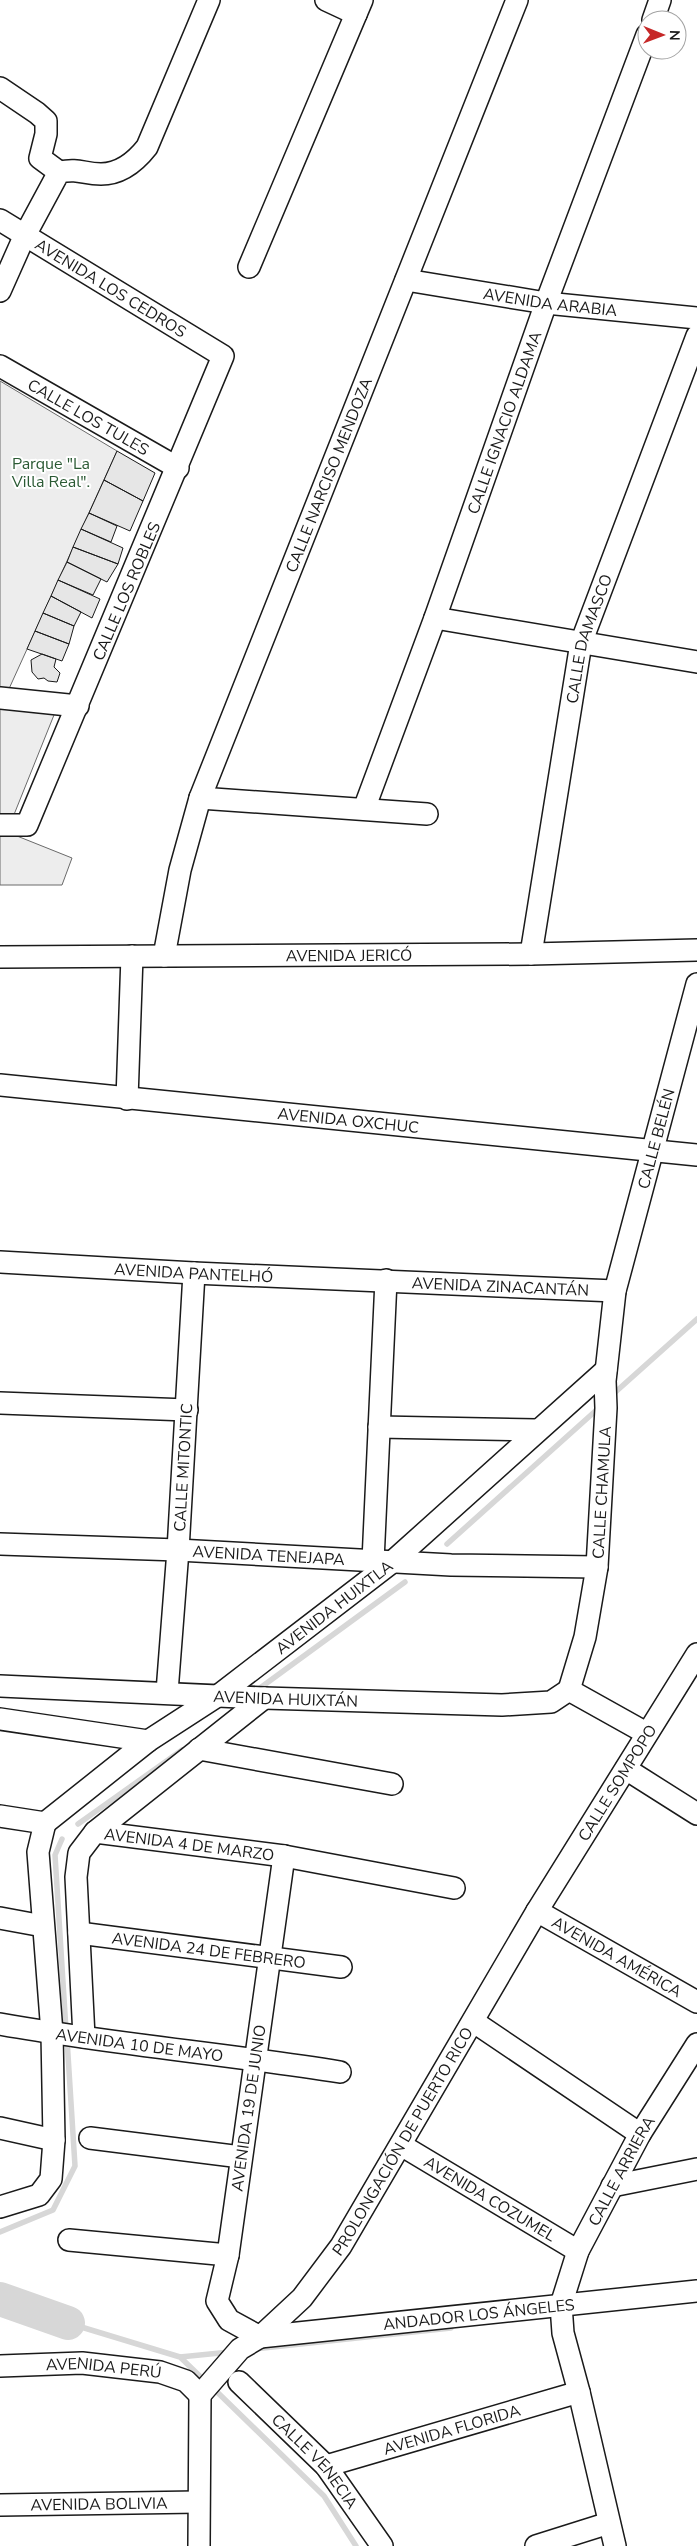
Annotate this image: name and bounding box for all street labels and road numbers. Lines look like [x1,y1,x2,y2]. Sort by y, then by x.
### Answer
street label: AVENIDA LOS CEDROS [31,234,190,343]
street label: AVENIDA ARABIA [481,283,619,322]
street label: CALLE IGNACIO ALDAMA [462,328,547,517]
street label: CALLE LOS TULES [23,374,153,461]
street label: CALLE NARCISO MENDOZA [281,374,378,576]
street label: CALLE LOS ROBLES [88,519,166,664]
street label: CALLE DAMASCO [561,571,618,705]
street label: AVENIDA JERICÓ [286,945,412,967]
street label: CALLE BELÉN [633,1086,681,1191]
street label: AVENIDA OXCHUC [276,1103,420,1139]
street label: AVENIDA PANTELHÓ [114,1258,274,1288]
street label: AVENIDA ZINACANTÁN [411,1272,589,1302]
street label: CALLE MITONTIC [169,1403,198,1532]
street label: CALLE CHAMULA [587,1425,617,1560]
street label: AVENIDA TENEJAPA [192,1541,346,1571]
street label: AVENIDA HUIXTLA [271,1555,398,1660]
street label: AVENIDA HUIXTÁN [213,1686,358,1713]
street label: CALLE SOMPOPO [573,1721,662,1846]
street label: AVENIDA 4 DE MARZO [103,1823,275,1867]
street label: AVENIDA AMÉRICA [547,1912,686,2003]
street label: AVENIDA 24 DE FEBRERO [111,1927,307,1974]
street label: AVENIDA 10 DE MAYO [54,2023,224,2067]
street label: AVENIDA 19 DE JUNIO [226,2023,272,2193]
street label: PROLONGACIÓN DE PUERTO RICO [327,2023,479,2261]
street label: CALLE ARRIERA [583,2112,661,2230]
street label: AVENIDA COZUMEL [420,2151,560,2247]
street label: ANDADOR LOS ÁNGELES [382,2294,576,2336]
street label: AVENIDA PERÚ [45,2352,163,2384]
street label: AVENIDA FLORIDA [381,2400,524,2461]
street label: CALLE VENECIA [266,2409,363,2514]
street label: AVENIDA BOLIVIA [30,2492,168,2517]

